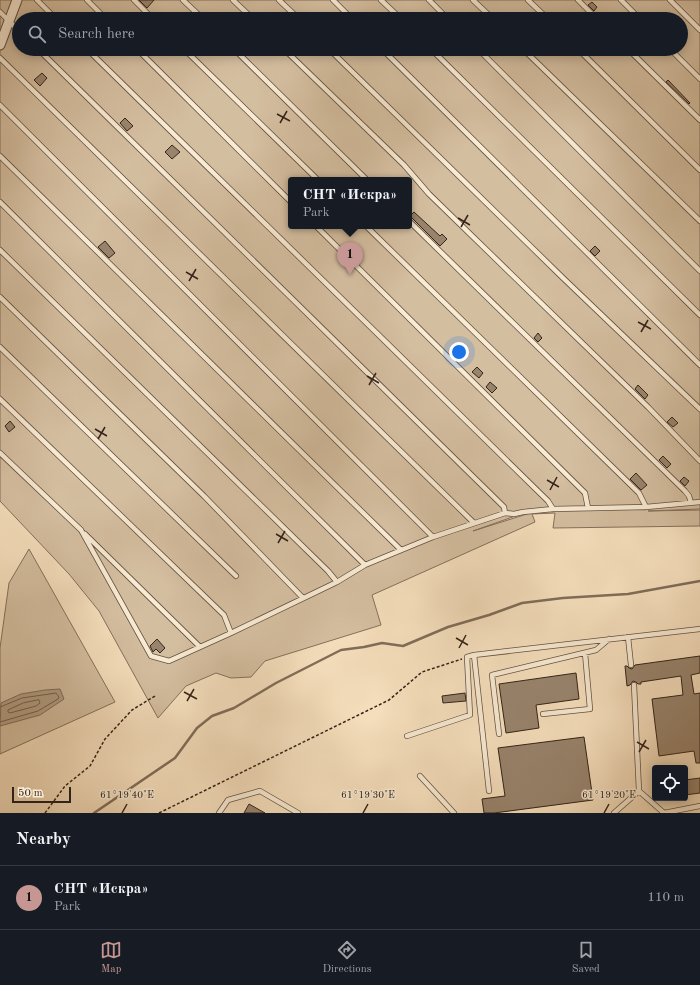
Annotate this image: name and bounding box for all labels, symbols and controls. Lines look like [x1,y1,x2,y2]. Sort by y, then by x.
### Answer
search box [12,12,688,56]
icon: search [26,23,48,45]
text: Search here [58,27,135,42]
popup [288,177,412,229]
text: СНТ «Искра» [303,188,397,203]
text: Park [303,206,329,219]
pin: 1 [337,242,363,275]
your location [449,342,469,362]
map controls [652,765,688,801]
button: locate [652,765,688,801]
scale bar [12,785,71,804]
text: 50 m [18,788,43,799]
text: 61°19'40"E [100,790,154,800]
text: 61°19'30"E [341,790,395,800]
text: 61°19'20"E [582,790,636,800]
text: Nearby [16,831,71,848]
text: СНТ «Искра» [54,882,149,897]
text: 1 [25,891,33,904]
text: 110 m [647,891,684,904]
text: Park [54,900,81,913]
tab: Map [100,939,122,977]
tab: Directions [323,939,371,977]
tab: Saved [572,939,600,977]

